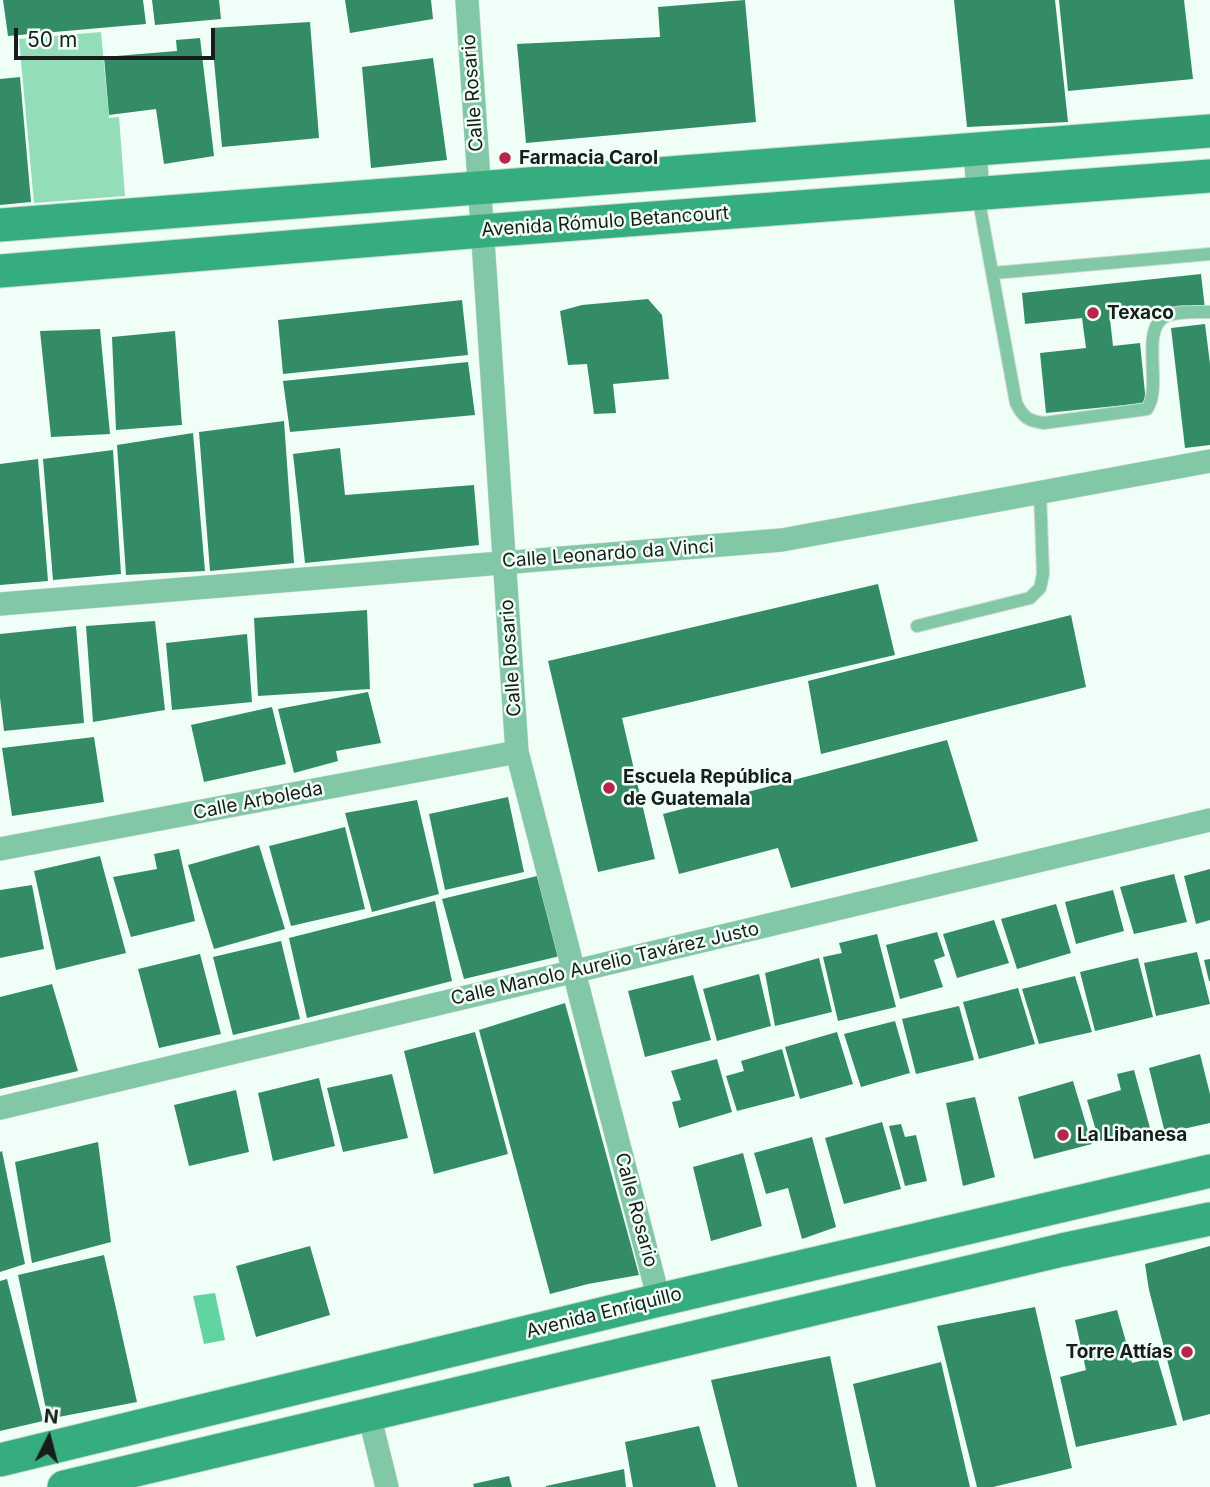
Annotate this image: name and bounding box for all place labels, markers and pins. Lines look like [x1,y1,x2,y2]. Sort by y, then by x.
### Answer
place label: Farmacia Carol [519,147,658,169]
marker: Farmacia Carol [497,150,513,166]
place label: Texaco [1107,302,1174,324]
marker: Texaco [1085,305,1101,321]
place label: Escuela República de Guatemala [623,766,792,810]
marker: Escuela República de Guatemala [601,780,617,796]
place label: La Libanesa [1077,1124,1187,1146]
marker: La Libanesa [1055,1127,1071,1143]
place label: Torre Attías [1065,1341,1173,1363]
marker: Torre Attías [1179,1344,1195,1360]

